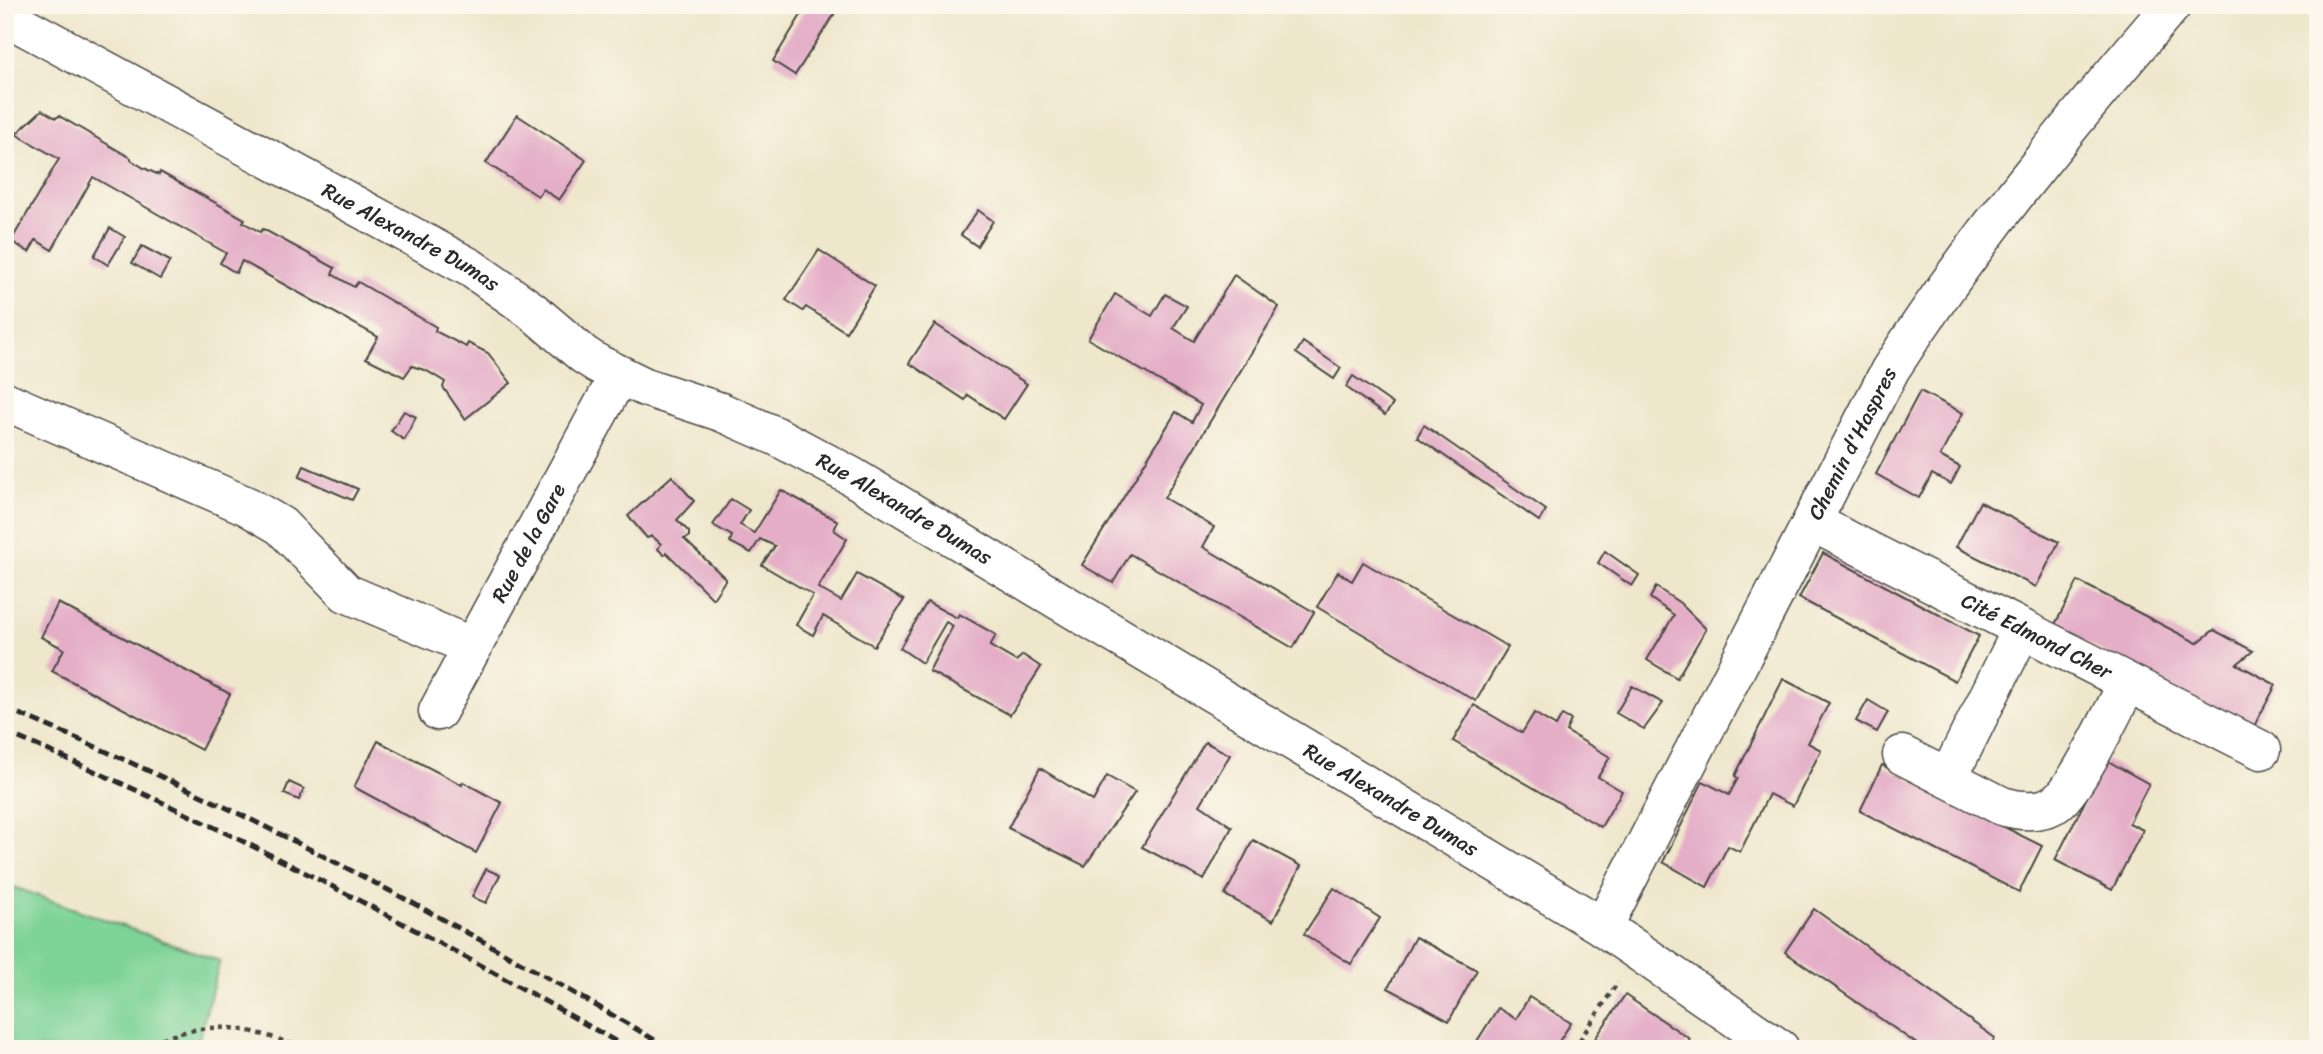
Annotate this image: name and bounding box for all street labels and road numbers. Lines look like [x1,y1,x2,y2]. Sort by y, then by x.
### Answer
street label: Rue Alexandre Dumas [315,172,508,302]
street label: Chemin d'Haspres [1797,360,1908,527]
street label: Rue Alexandre Dumas [809,442,1000,576]
street label: Rue de la Gare [481,476,576,610]
street label: Cité Edmond Cher [1954,582,2120,691]
street label: Rue Alexandre Dumas [1296,732,1486,867]

